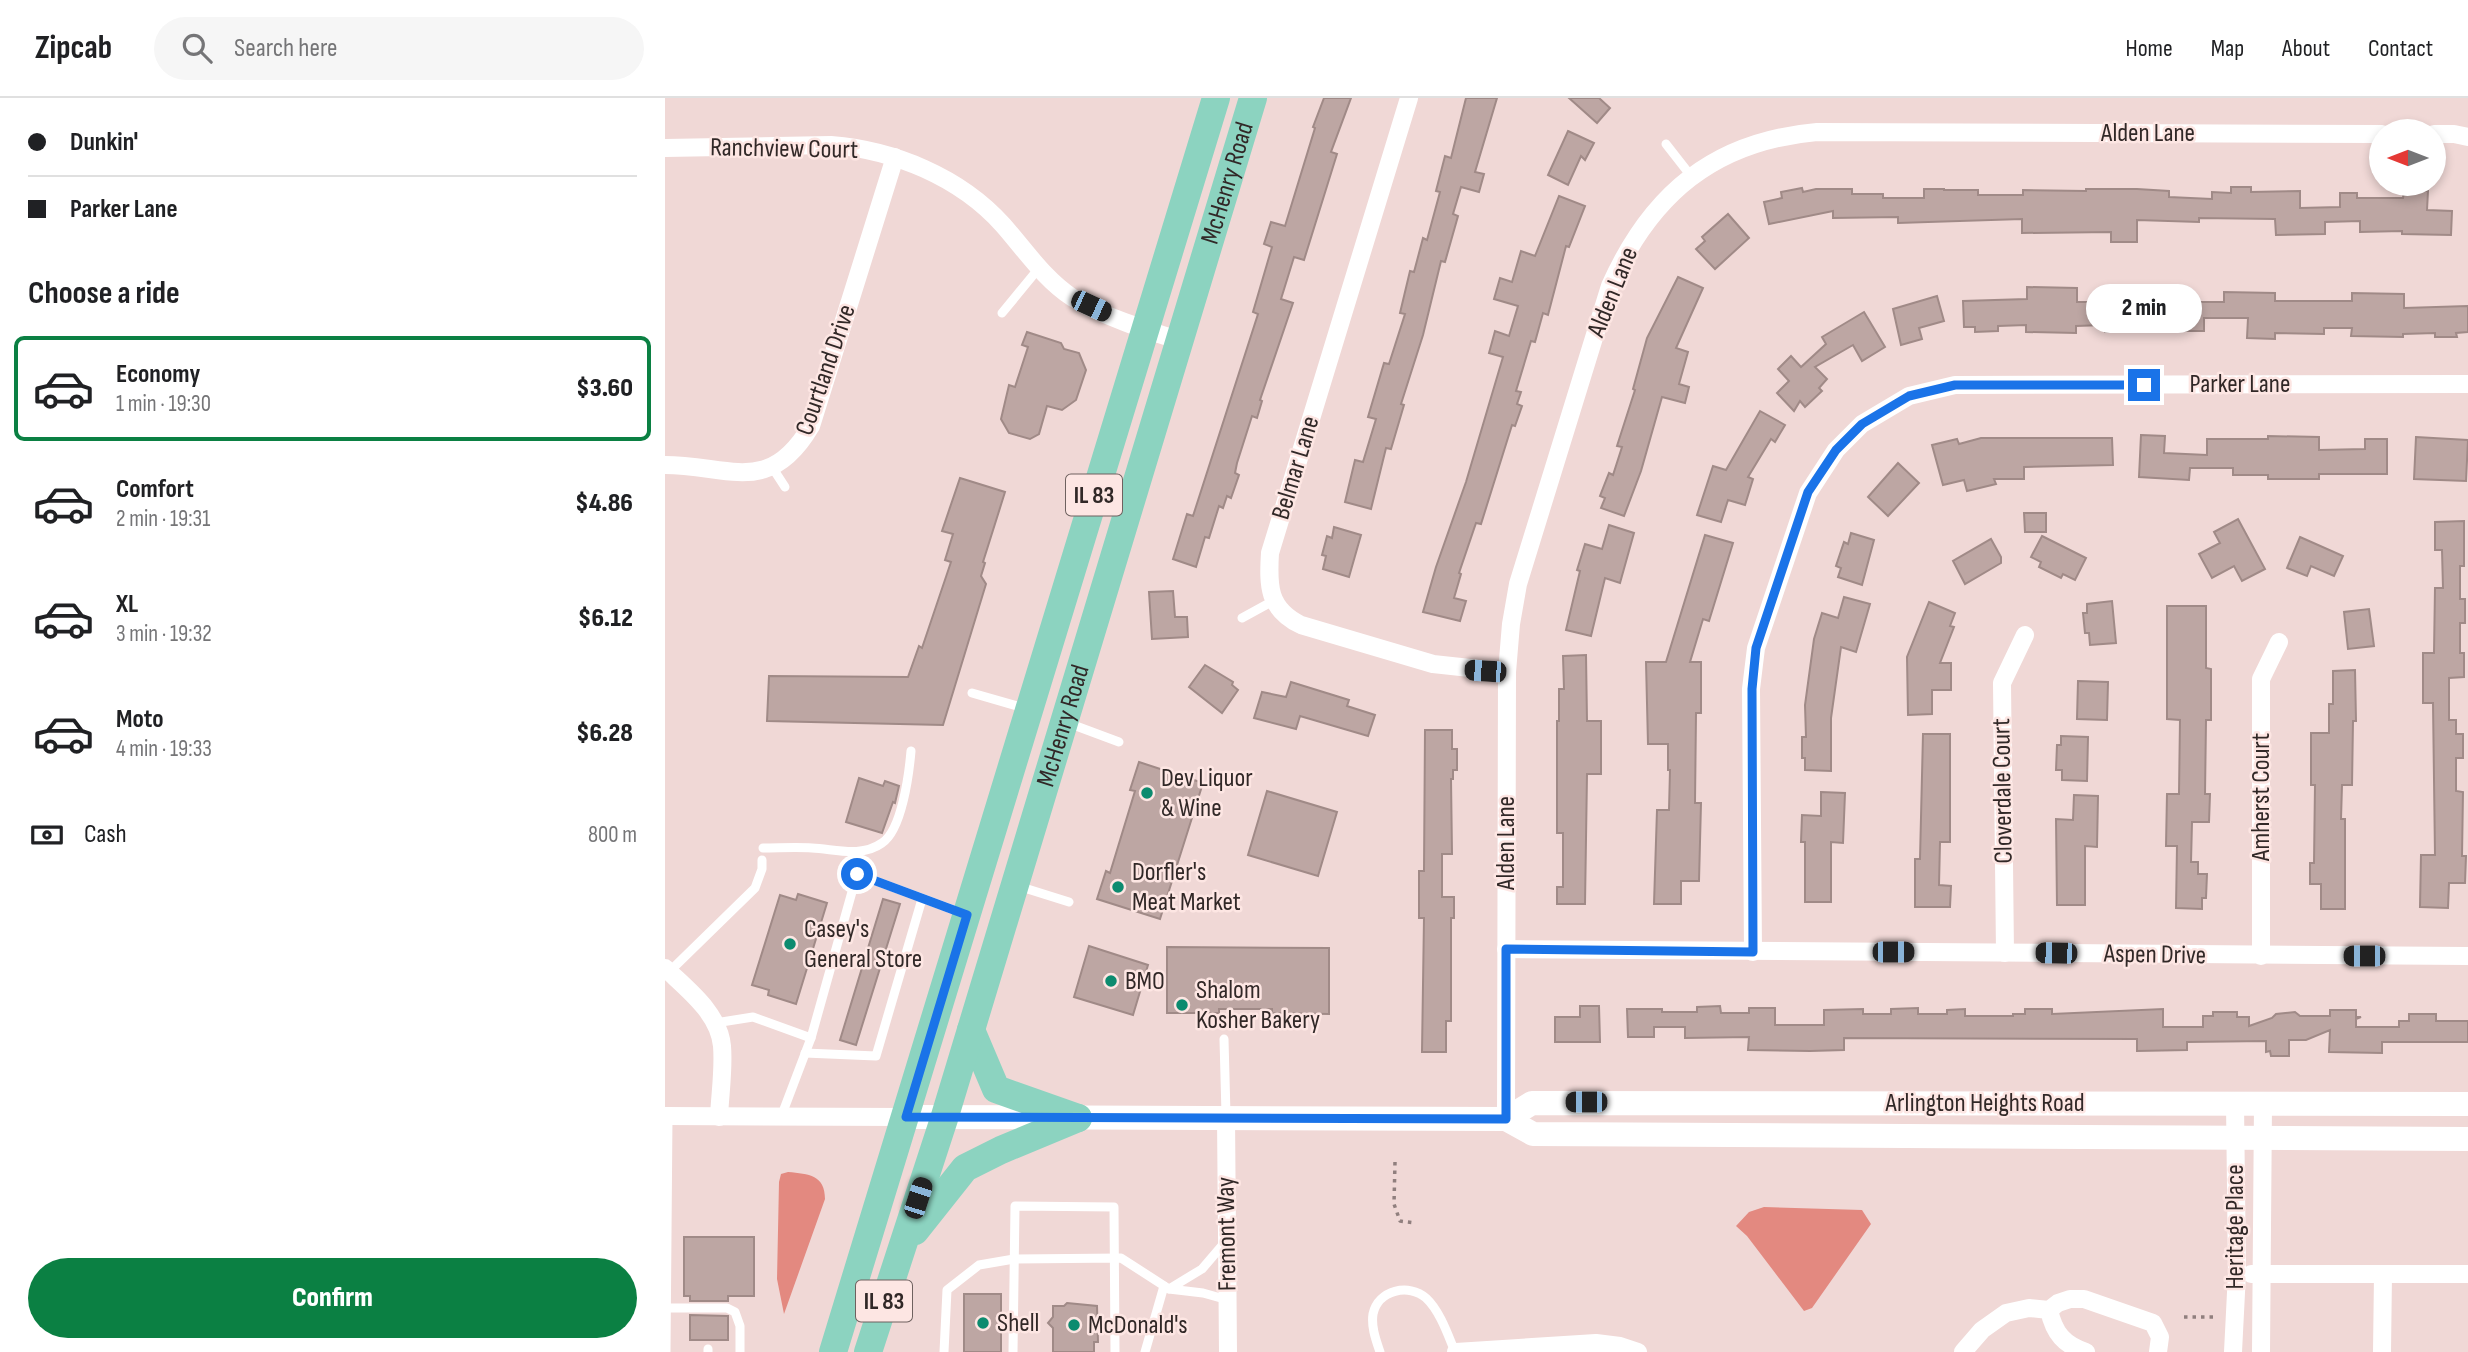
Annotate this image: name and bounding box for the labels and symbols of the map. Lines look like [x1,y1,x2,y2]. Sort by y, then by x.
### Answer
street label: McHenry Road [1194,118,1260,248]
street label: Alden Lane [2100,118,2195,149]
north arrow [2369,119,2447,196]
street label: Ranchview Court [710,132,858,166]
street label: Alden Lane [1581,243,1645,342]
callout: 2 min [2086,284,2202,332]
car [1068,288,1115,324]
street label: Courtland Drive [789,301,863,439]
route end [2128,369,2160,401]
street label: Parker Lane [2190,369,2290,400]
street label: Belmar Lane [1266,413,1326,523]
road number: IL 83 [1066,474,1122,516]
car [1464,659,1507,683]
street label: McHenry Road [1030,661,1096,790]
street label: Cloverdale Court [1986,718,2020,864]
street label: Amherst Court [2246,733,2277,862]
place label: Dev Liquor & Wine [1161,763,1253,824]
marker: Dev Liquor & Wine [1139,785,1155,801]
street label: Alden Lane [1491,796,1522,891]
place label: Dorfler's Meat Market [1132,857,1241,918]
route start [841,858,873,890]
marker: Dorfler's Meat Market [1110,879,1126,895]
place label: Casey's General Store [804,914,922,975]
marker: Casey's General Store [782,936,798,952]
street label: Aspen Drive [2103,939,2206,971]
car [1873,942,1915,963]
car [2035,942,2078,964]
car [2344,946,2386,967]
place label: BMO [1125,966,1165,997]
marker: BMO [1103,973,1119,989]
place label: Shalom Kosher Bakery [1196,975,1320,1036]
marker: Shalom Kosher Bakery [1174,997,1190,1013]
street label: Arlington Heights Road [1884,1088,2085,1119]
car [1566,1092,1608,1113]
street label: Heritage Place [2220,1164,2251,1290]
car [902,1175,935,1221]
street label: Fremont Way [1211,1177,1243,1291]
road number: IL 83 [856,1280,912,1322]
place label: Shell [997,1308,1039,1339]
place label: McDonald's [1088,1310,1188,1341]
marker: Shell [975,1315,991,1331]
marker: McDonald's [1066,1317,1082,1333]

